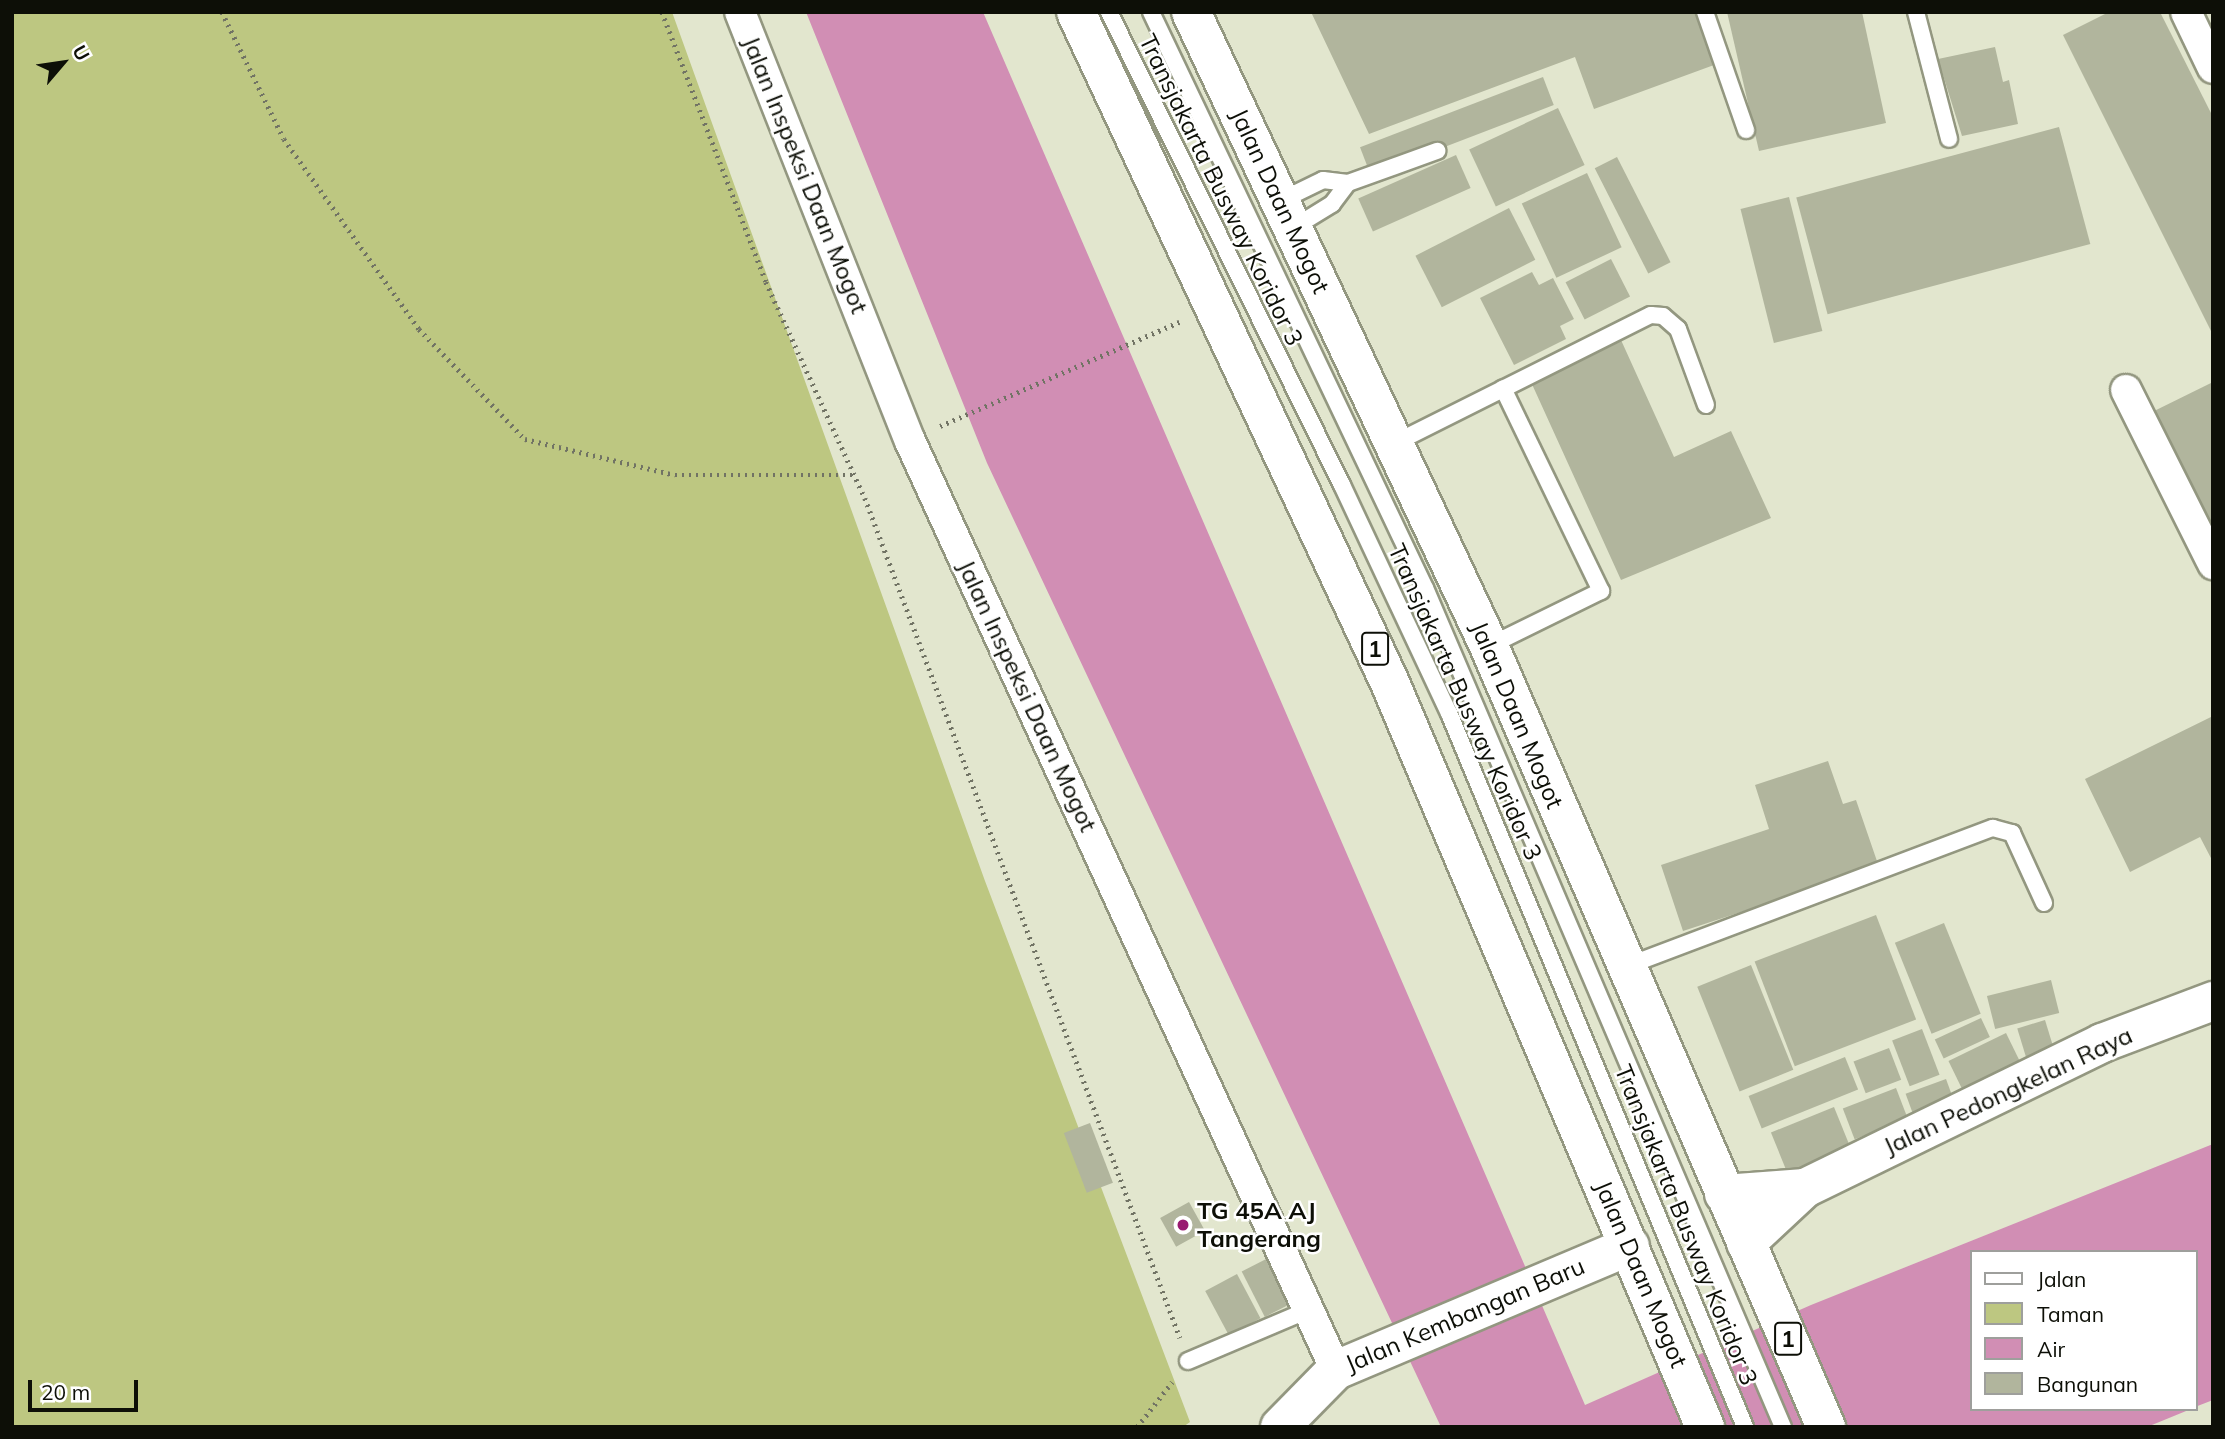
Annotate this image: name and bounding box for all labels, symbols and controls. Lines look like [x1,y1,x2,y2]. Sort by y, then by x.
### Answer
north arrow [28,28,98,98]
street label: Transjakarta Busway Koridor 3 [1133,30,1309,350]
street label: Jalan Inspeksi Daan Mogot [736,32,874,318]
text: U [67,41,95,65]
street label: Jalan Daan Mogot [1225,104,1335,298]
street label: Transjakarta Busway Koridor 3 [1382,539,1548,865]
street label: Jalan Inspeksi Daan Mogot [951,556,1103,836]
street label: Jalan Daan Mogot [1465,617,1569,813]
road number: 1 [1361,629,1389,668]
street label: Jalan Pedongkelan Raya [1879,1021,2137,1161]
street label: Transjakarta Busway Koridor 3 [1608,1061,1764,1389]
street label: Jalan Daan Mogot [1589,1176,1693,1372]
place label: TG 45A AJ Tangerang [1197,1197,1321,1253]
marker: TG 45A AJ Tangerang [1175,1217,1191,1233]
legend [1969,1250,2197,1411]
street label: Jalan Kembangan Baru [1341,1252,1589,1378]
text: Jalan [2037,1266,2086,1292]
text: Taman [2037,1301,2104,1327]
road number: 1 [1774,1320,1802,1358]
text: Air [2037,1336,2065,1362]
scale bar [32,1366,142,1410]
text: Bangunan [2037,1371,2138,1397]
text: 20 m [41,1379,90,1405]

